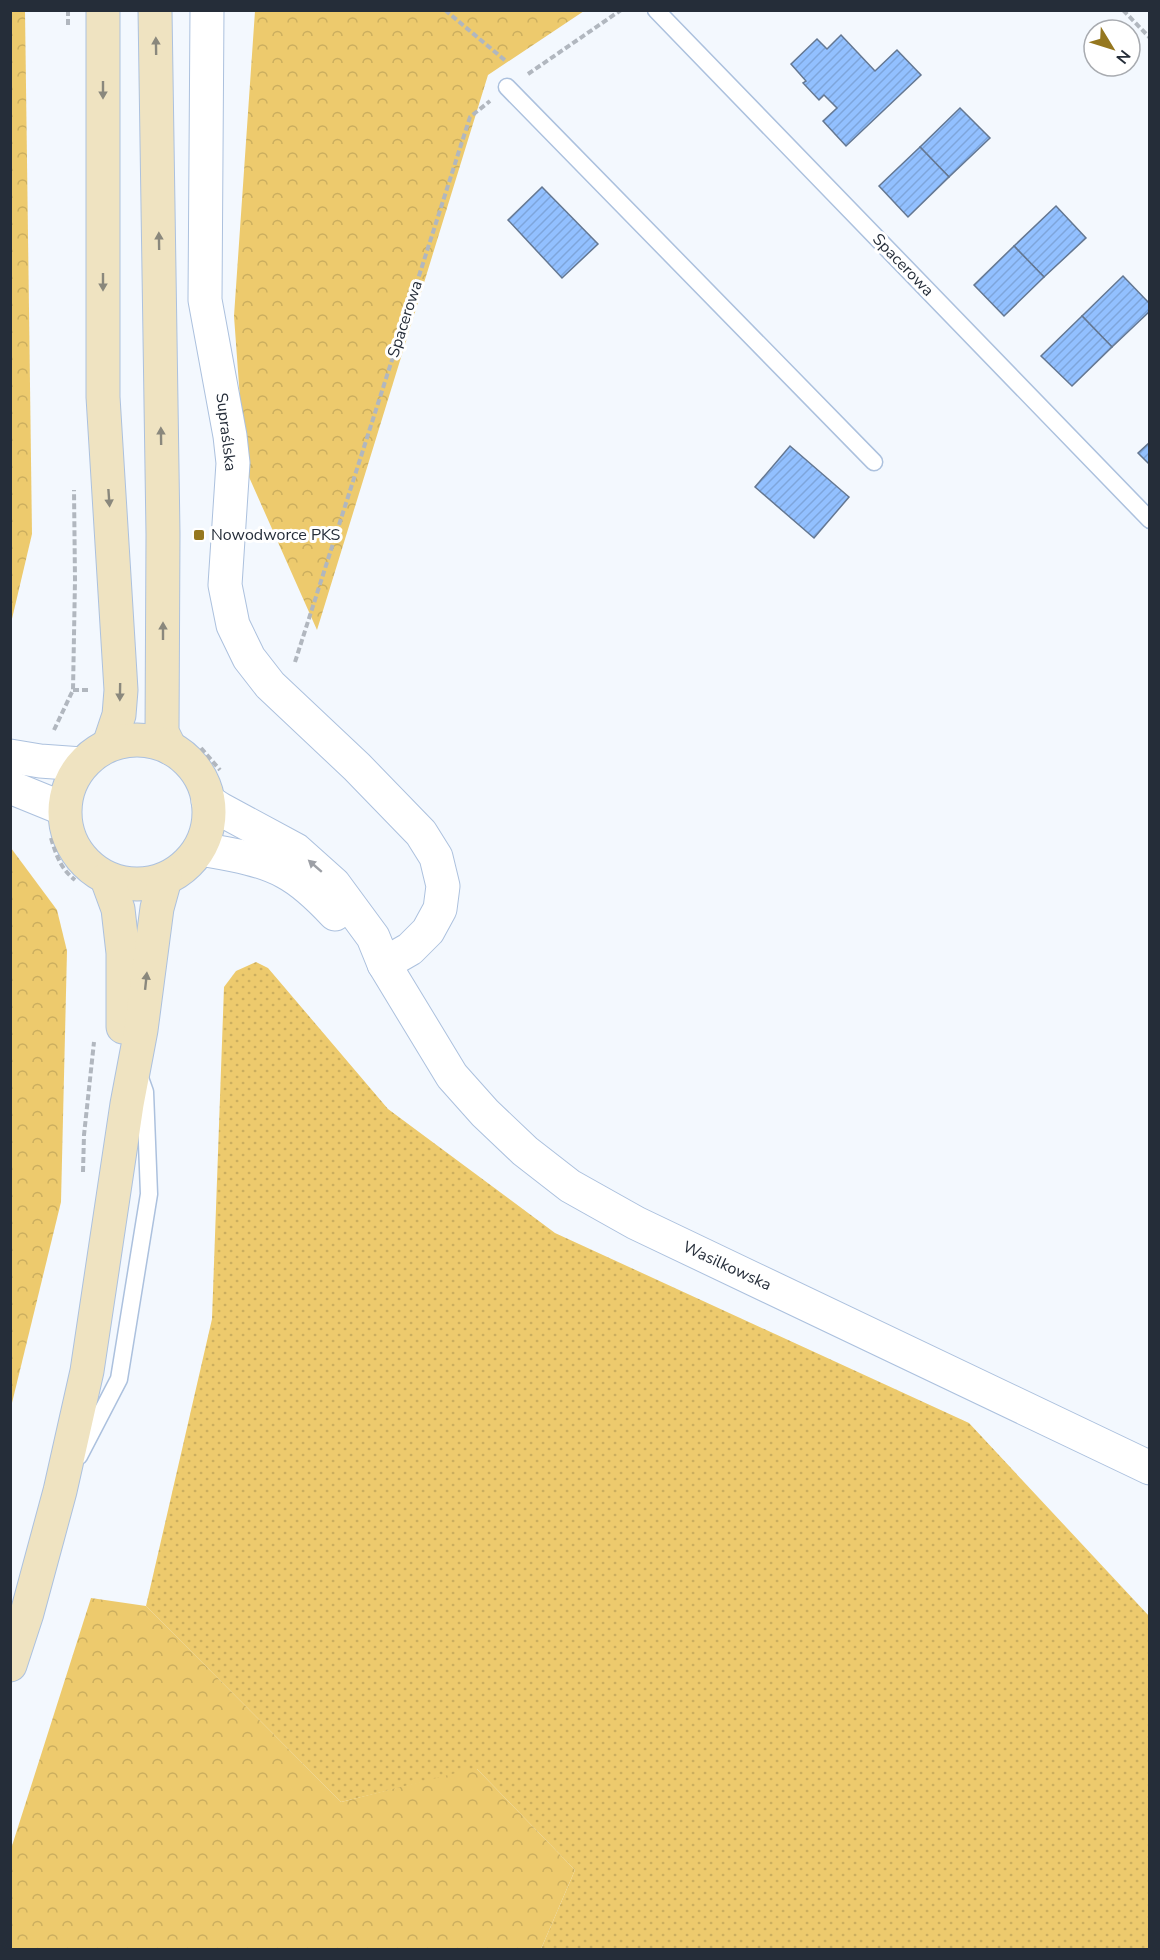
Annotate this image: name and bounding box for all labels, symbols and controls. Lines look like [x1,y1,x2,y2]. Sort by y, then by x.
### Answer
north arrow [1082,18,1142,78]
one-way arrow [151,36,161,55]
text: N [1111,45,1135,68]
one-way arrow [98,80,108,99]
street label: Spacerowa [867,229,939,301]
one-way arrow [154,231,164,250]
one-way arrow [99,273,108,292]
street label: Spacerowa [382,278,428,360]
street label: Supraślska [210,392,242,472]
one-way arrow [157,426,166,445]
one-way arrow [104,488,113,507]
place label: Nowodworce PKS [211,524,341,546]
marker: Nowodworce PKS [192,528,206,542]
one-way arrow [158,621,168,640]
one-way arrow [115,683,125,702]
one-way arrow [308,860,323,873]
one-way arrow [142,972,151,991]
street label: Wasilkowska [679,1236,775,1296]

